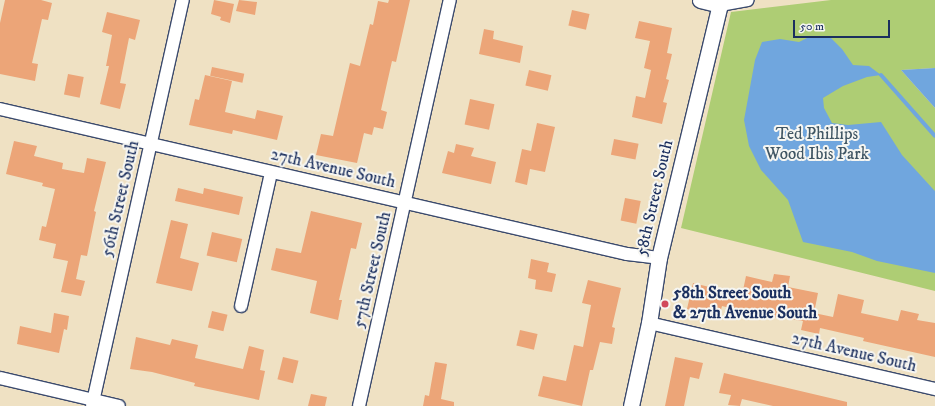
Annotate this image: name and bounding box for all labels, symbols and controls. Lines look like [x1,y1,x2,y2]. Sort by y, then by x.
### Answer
scale bar [795,12,892,38]
text: 50 m [800,19,824,34]
park label: Ted Phillips Wood Ibis Park [765,125,869,165]
street label: 58th Street South [632,138,678,258]
street label: 56th Street South [98,139,144,259]
street label: 27th Avenue South [269,145,397,193]
street label: 57th Street South [350,210,396,330]
place label: 58th Street South & 27th Avenue South [673,284,817,324]
marker: 58th Street South & 27th Avenue South [660,299,670,309]
street label: 27th Avenue South [790,329,918,377]

